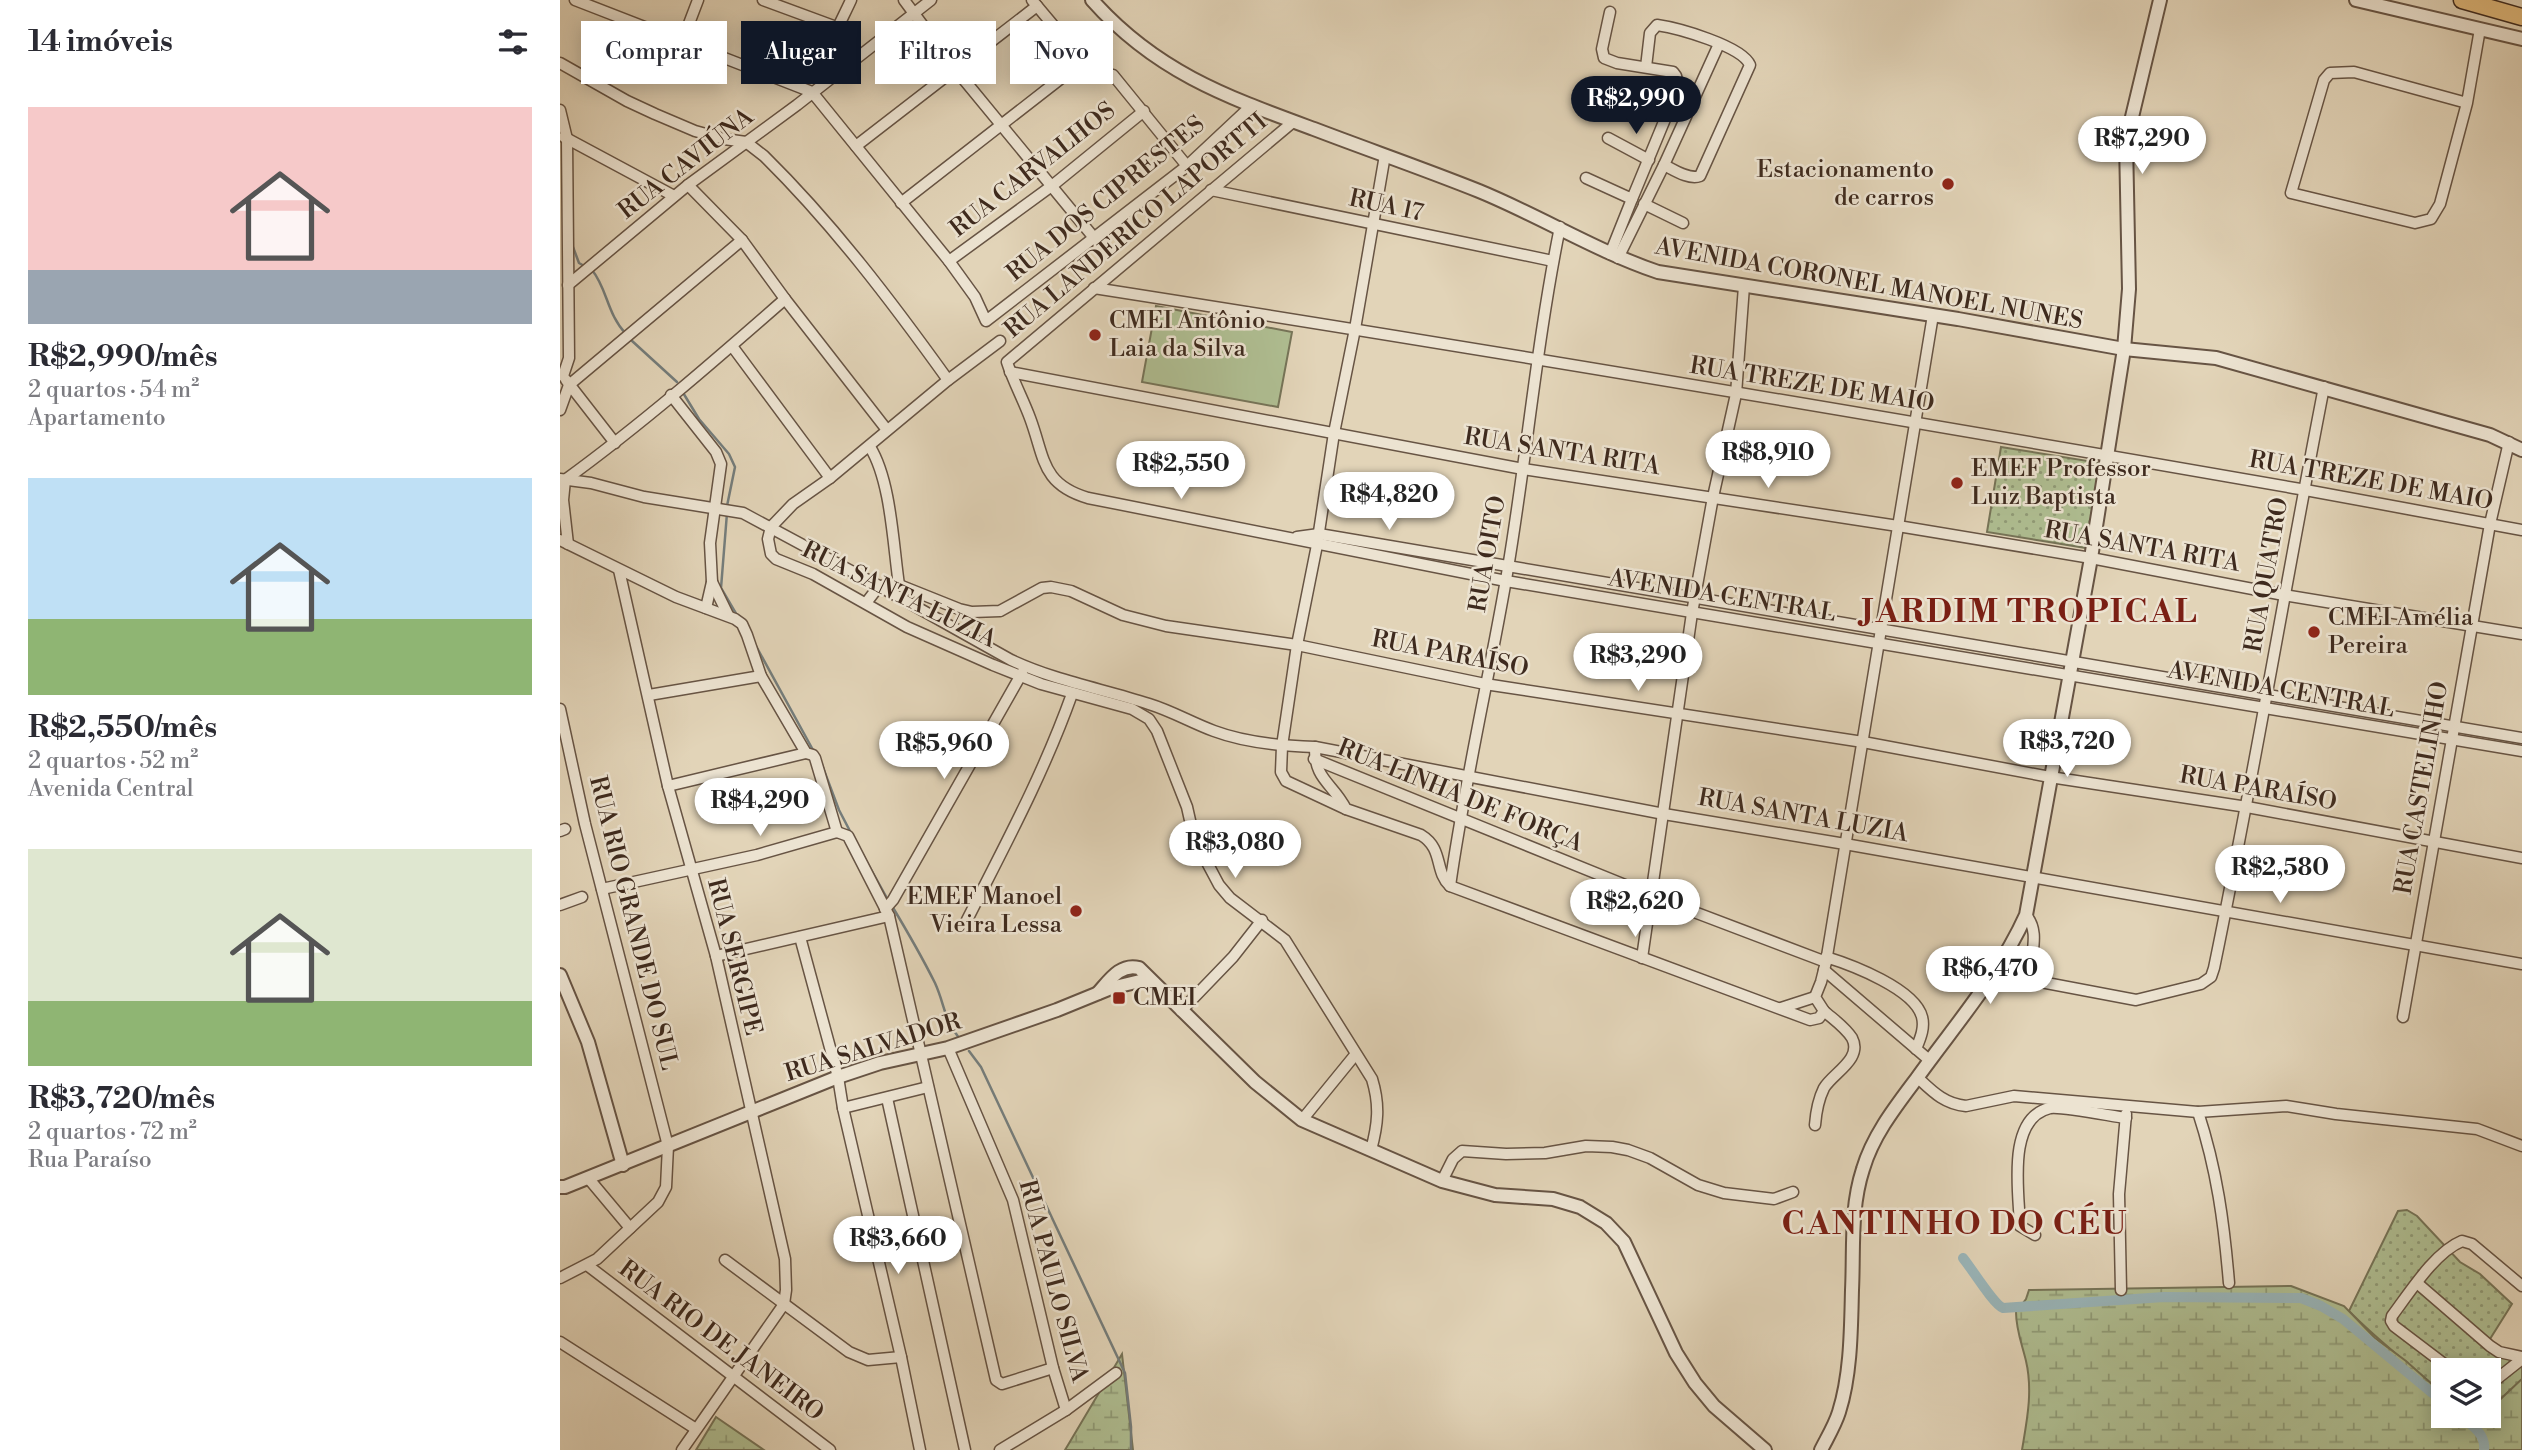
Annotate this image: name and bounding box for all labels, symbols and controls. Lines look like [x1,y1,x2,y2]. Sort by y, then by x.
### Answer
chip: Comprar [581,21,727,84]
chip: Alugar [741,21,861,84]
chip: Filtros [875,21,996,84]
chip: Novo [1010,21,1113,84]
text: 14 imóveis [28,23,173,61]
icon: filters [494,23,532,61]
pin: R$2,990 [1571,76,1701,136]
text: R$2,990 [1587,85,1685,113]
street label: RUA CARVALHOS [944,96,1122,244]
street label: RUA CAVIÚNA [611,100,760,226]
street label: RUA LANDERICO LAPORTTI [998,107,1274,345]
street label: RUA DOS CIPRESTES [1001,110,1211,288]
pin: R$7,290 [2077,116,2207,176]
text: R$7,290 [2094,125,2190,153]
icon: home [217,153,343,279]
place label: Estacionamento de carros [1757,155,1934,213]
marker: Estacionamento de carros [1940,176,1956,192]
street label: RUA 17 [1346,183,1426,229]
street label: AVENIDA CORONEL MANOEL NUNES [1652,231,2085,336]
place label: CMEI Antônio Laia da Silva [1109,306,1266,364]
marker: CMEI Antônio Laia da Silva [1087,327,1103,343]
text: R$2,990/mês [28,338,218,376]
street label: RUA TREZE DE MAIO [1688,351,1936,419]
text: 2 quartos · 54 m² [28,376,199,404]
text: Apartamento [28,404,166,432]
street label: RUA SANTA RITA [1462,422,1663,482]
pin: R$8,910 [1703,430,1833,490]
text: R$8,910 [1721,439,1815,467]
pin: R$2,550 [1116,442,1246,501]
street label: RUA TREZE DE MAIO [2247,445,2495,517]
text: R$2,550 [1132,450,1230,478]
place label: EMEF Professor Luiz Baptista [1971,454,2151,512]
pin: R$4,820 [1324,472,1454,532]
marker: EMEF Professor Luiz Baptista [1949,475,1965,491]
text: R$4,820 [1340,481,1438,509]
street label: RUA OITO [1463,493,1513,615]
street label: RUA QUATRO [2239,495,2295,655]
street label: RUA SANTA RITA [2042,515,2243,579]
icon: home [217,524,343,650]
street label: RUA SANTA LUZIA [797,535,1002,655]
street label: AVENIDA CENTRAL [1605,563,1838,629]
district label: JARDIM TROPICAL [1857,592,2199,632]
place label: CMEI Amélia Pereira [2328,603,2474,661]
street label: RUA PARAÍSO [1369,623,1531,684]
marker: CMEI Amélia Pereira [2306,624,2322,640]
pin: R$3,290 [1573,634,1703,693]
text: R$3,290 [1589,642,1687,670]
street label: AVENIDA CENTRAL [2164,655,2397,725]
street label: RUA CASTELINHO [2389,679,2455,897]
text: R$2,550/mês [28,709,217,747]
pin: R$3,720 [2002,720,2132,779]
pin: R$5,960 [879,722,1009,781]
text: R$3,720 [2019,728,2115,756]
text: R$5,960 [895,730,993,758]
street label: RUA LINHA DE FORÇA [1333,733,1588,859]
text: 2 quartos · 52 m² [28,747,198,775]
street label: RUA PARAÍSO [2177,759,2339,818]
street label: RUA RIO GRANDE DO SUL [582,773,684,1073]
text: Avenida Central [28,775,194,803]
pin: R$4,290 [695,778,825,838]
street label: RUA SANTA LUZIA [1695,783,1911,849]
text: R$4,290 [711,787,809,815]
pin: R$3,080 [1170,820,1300,880]
text: R$3,080 [1185,829,1285,857]
pin: R$2,580 [2215,846,2345,905]
text: R$2,580 [2231,854,2329,882]
street label: RUA SERGIPE [700,875,768,1039]
pin: R$2,620 [1570,880,1700,939]
place label: EMEF Manoel Vieira Lessa [907,882,1063,940]
text: R$2,620 [1586,888,1684,916]
icon: home [217,895,343,1021]
marker: EMEF Manoel Vieira Lessa [1068,903,1084,919]
pin: R$6,470 [1925,946,2055,1006]
text: R$6,470 [1942,955,2038,983]
place label: CMEI [1133,983,1196,1013]
marker: CMEI [1111,990,1127,1006]
street label: RUA SALVADOR [781,1007,966,1089]
text: R$3,720/mês [28,1080,215,1118]
text: 2 quartos · 72 m² [28,1118,197,1146]
text: Rua Paraíso [28,1146,152,1174]
street label: RUA PAULO SILVA [1012,1177,1095,1386]
district label: CANTINHO DO CÉU [1781,1202,2129,1244]
pin: R$3,660 [833,1216,963,1276]
text: R$3,660 [849,1225,947,1253]
street label: RUA RIO DE JANEIRO [612,1254,830,1428]
map controls [2431,1358,2501,1428]
button: layers [2431,1358,2501,1428]

